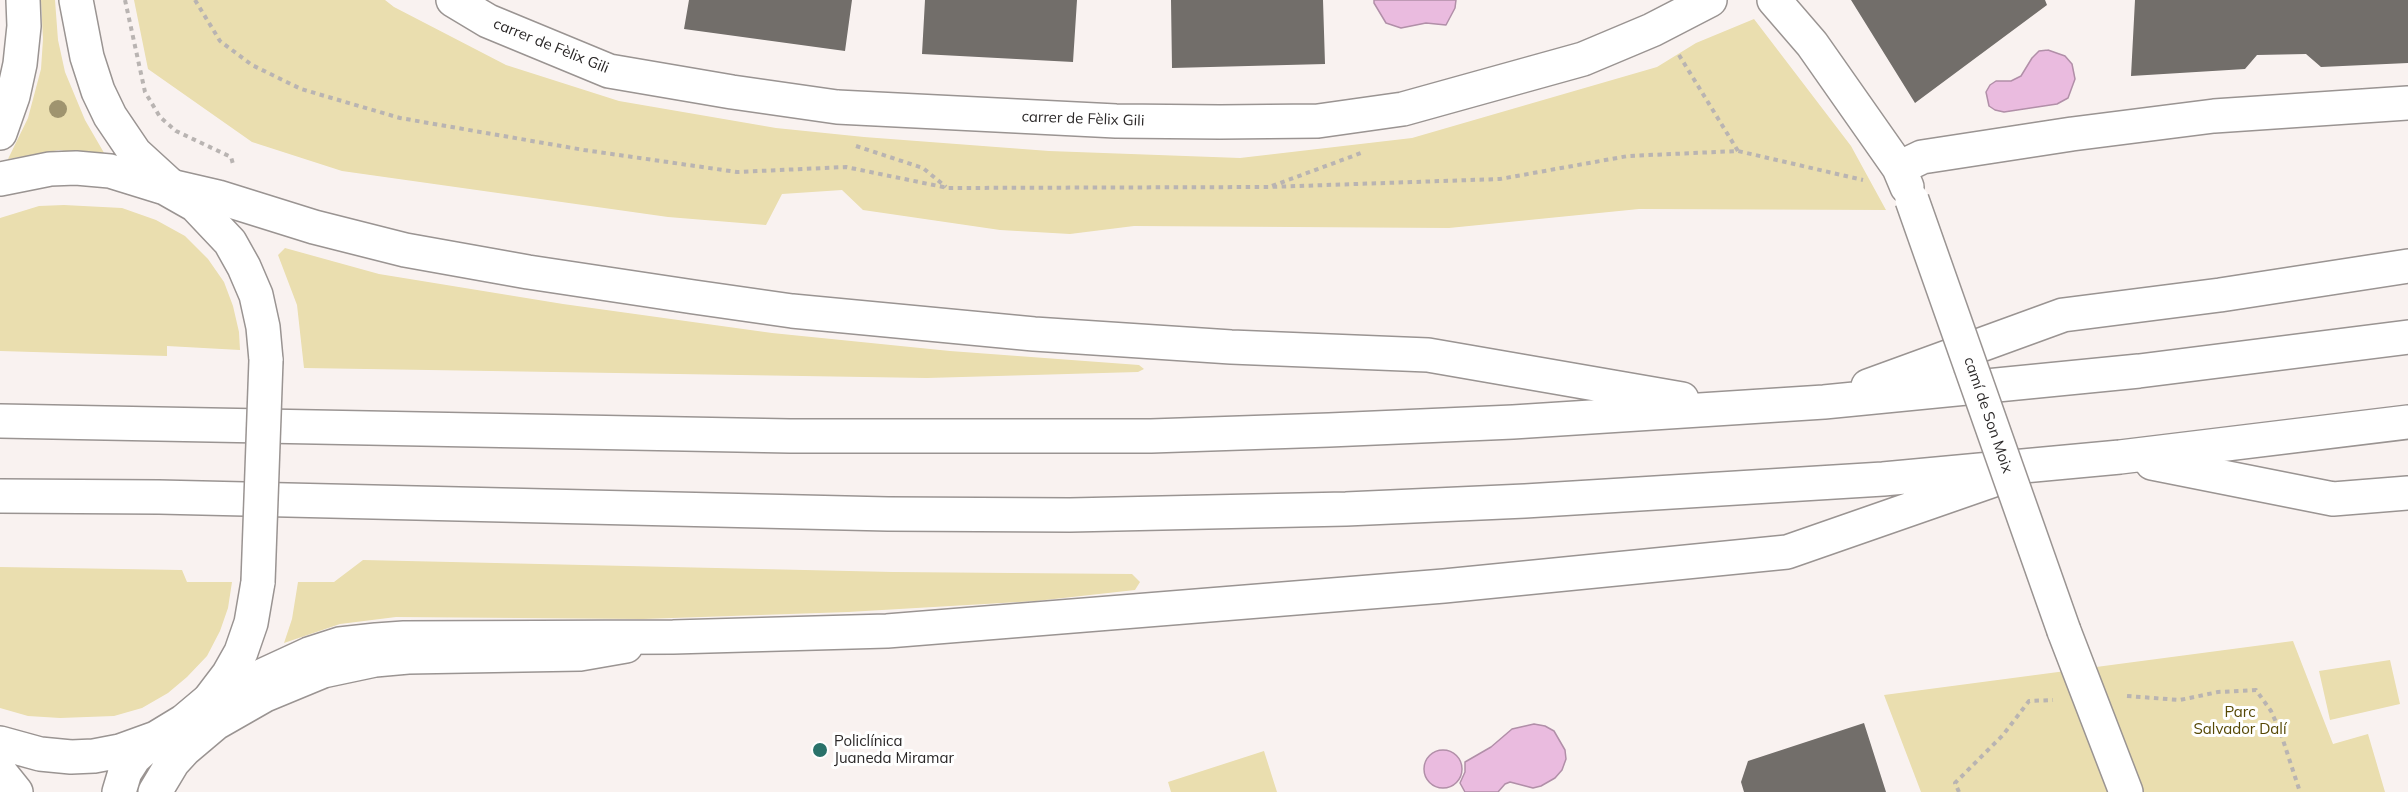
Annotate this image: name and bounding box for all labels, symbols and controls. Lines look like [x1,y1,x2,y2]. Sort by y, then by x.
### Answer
street label: carrer de Fèlix Gili [491,15,611,77]
street label: carrer de Fèlix Gili [1021,108,1145,130]
street label: camí de Son Moix [1960,355,2016,475]
park label: Parc Salvador Dalí [2194,703,2286,738]
place label: Policlínica Juaneda Miramar [834,732,954,767]
marker: Policlínica Juaneda Miramar [811,741,829,759]

